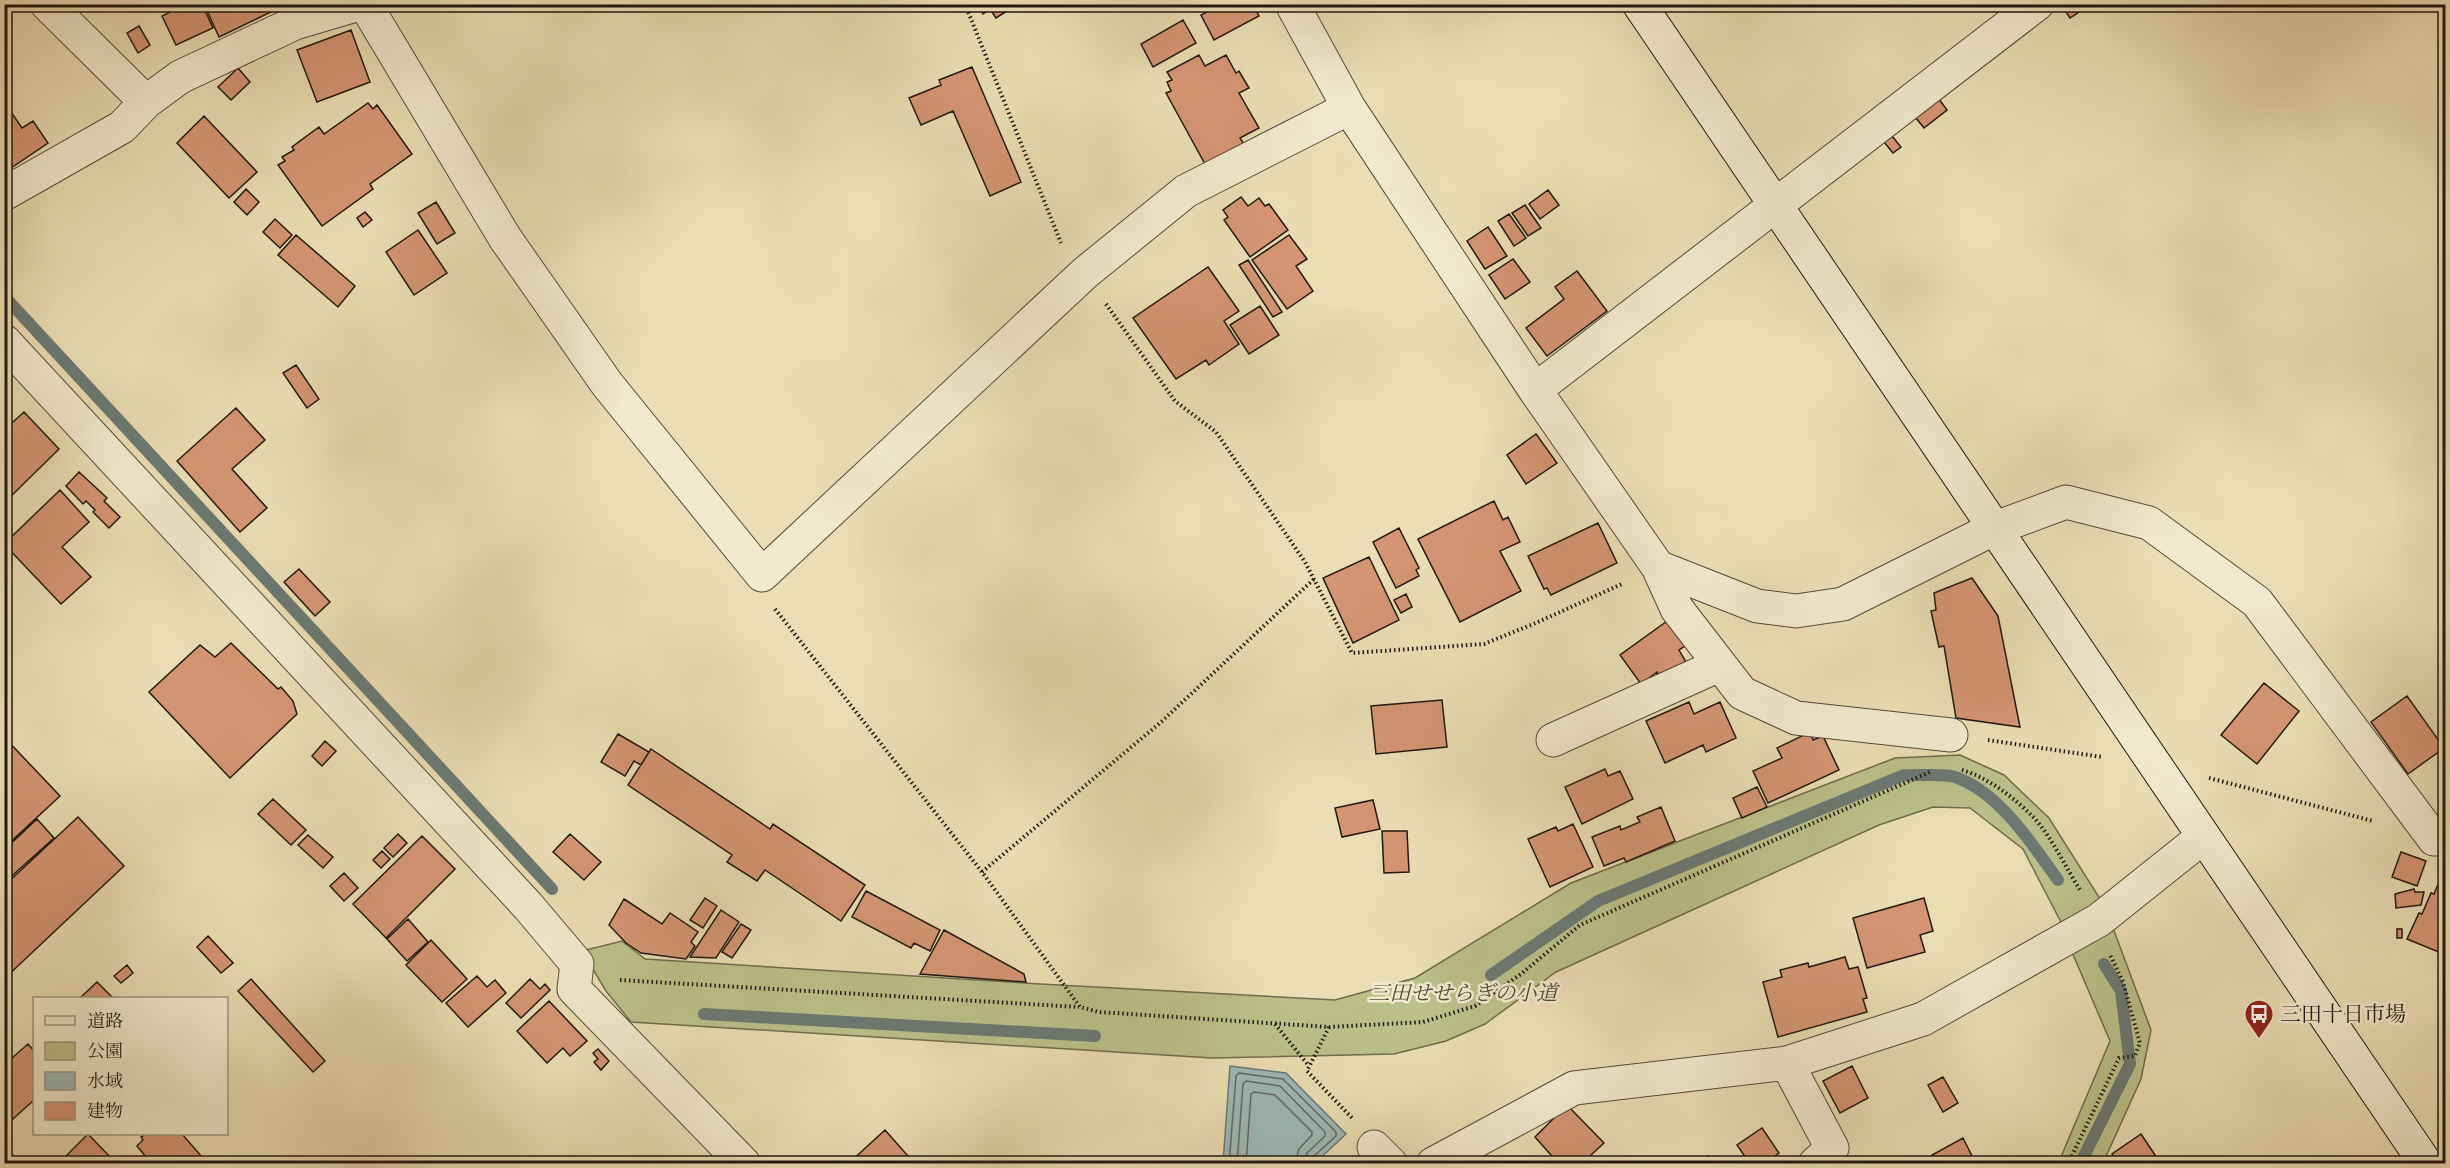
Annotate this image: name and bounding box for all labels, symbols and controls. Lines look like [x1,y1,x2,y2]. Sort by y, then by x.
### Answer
park label: 三田せせらぎの小道 [1369,979,1560,1008]
legend [33,997,228,1135]
bus stop icon: 三田十日市場 [2243,998,2275,1040]
place label: 三田十日市場 [2280,1000,2406,1029]
text: 道路 [87,1009,123,1034]
text: 公園 [87,1039,123,1064]
text: 水域 [87,1069,123,1094]
text: 建物 [87,1099,123,1124]

